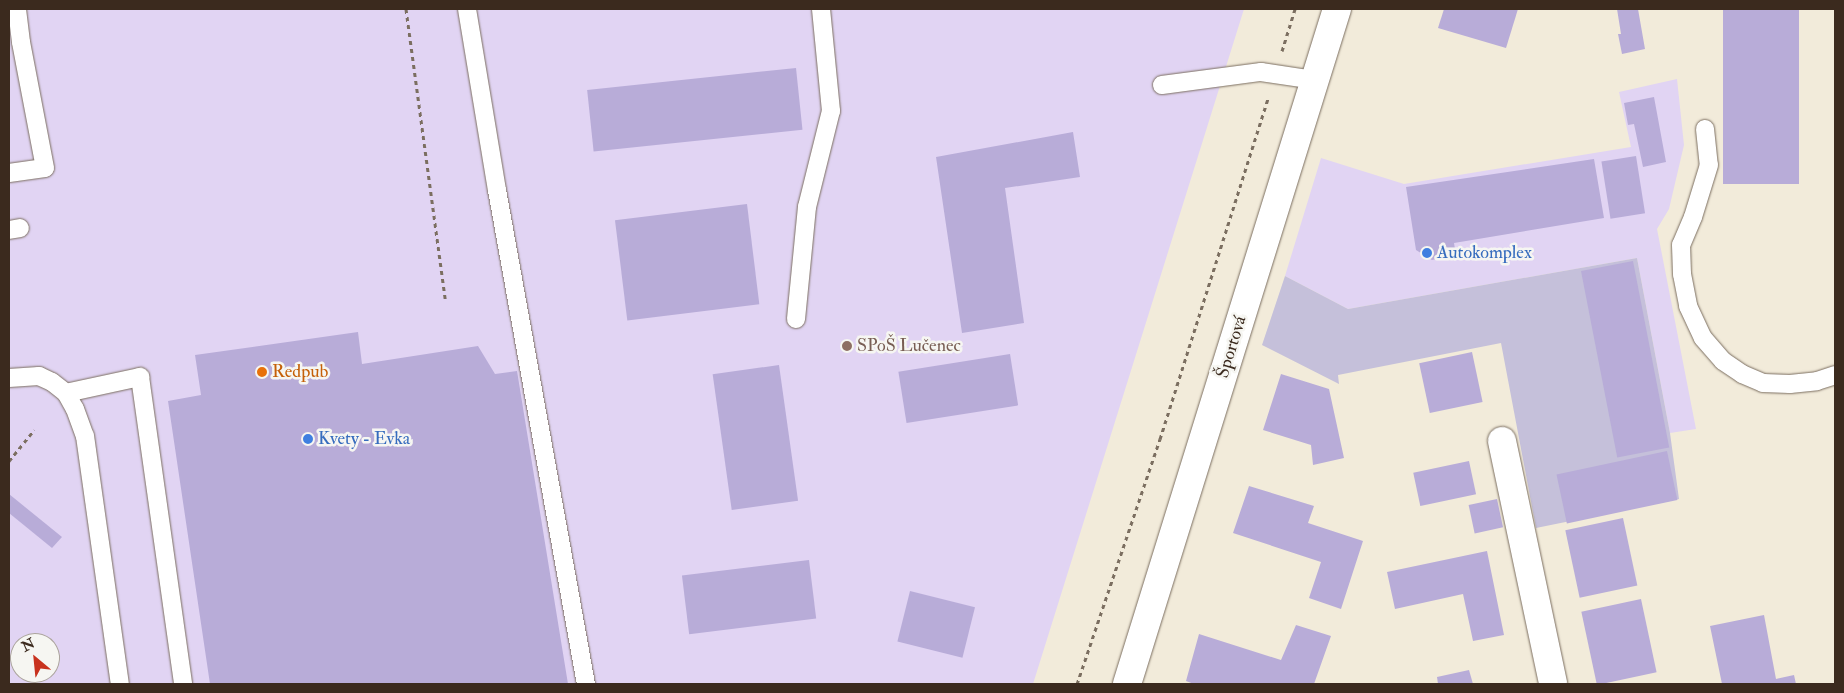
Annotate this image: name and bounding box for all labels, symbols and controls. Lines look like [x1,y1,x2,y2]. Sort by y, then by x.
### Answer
place label: Autokomplex [1437,242,1532,264]
marker: Autokomplex [1421,247,1433,259]
street label: Športová [1212,313,1252,381]
place label: SPoŠ Lučenec [857,335,961,357]
marker: SPoŠ Lučenec [841,340,853,352]
place label: Redpub [272,361,328,383]
marker: Redpub [256,366,268,378]
place label: Kvety - Evka [318,428,410,450]
marker: Kvety - Evka [302,433,314,445]
north arrow [10,633,60,683]
text: N [19,635,38,656]

